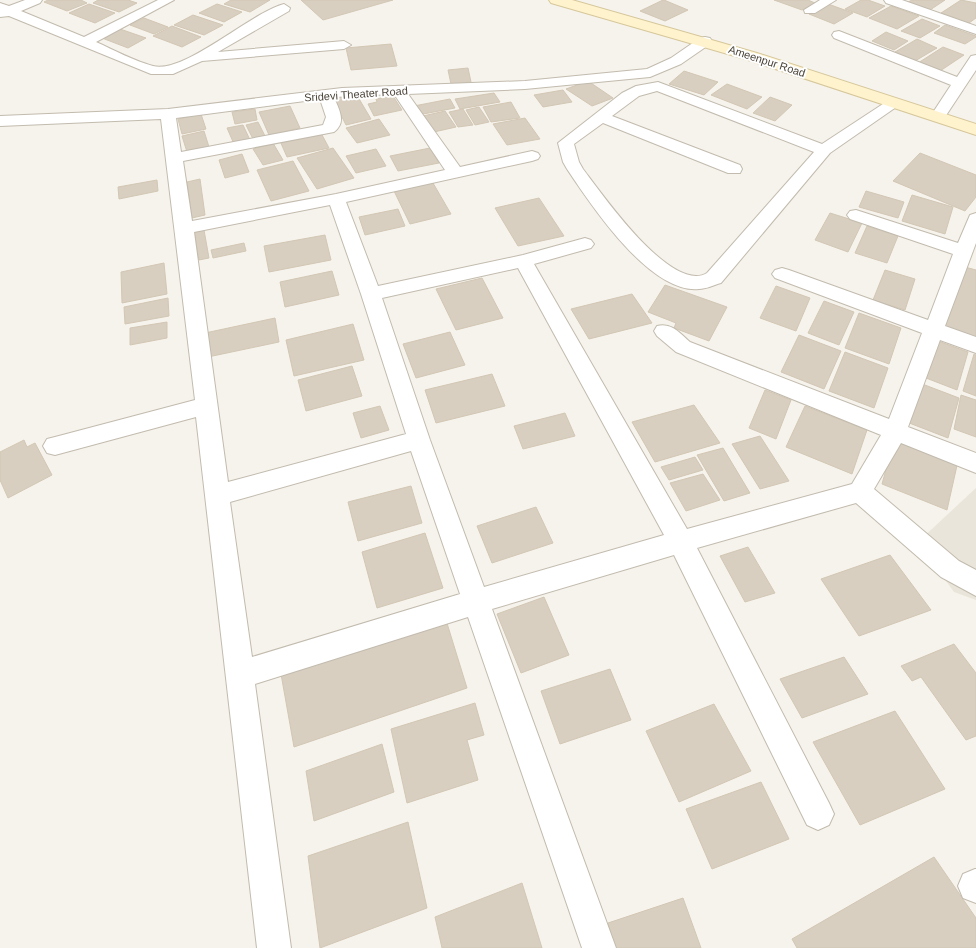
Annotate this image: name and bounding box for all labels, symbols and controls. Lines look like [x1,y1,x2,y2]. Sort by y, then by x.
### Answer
street label: Ameenpur Road [727,43,807,79]
street label: Sridevi Theater Road [304,84,408,104]

